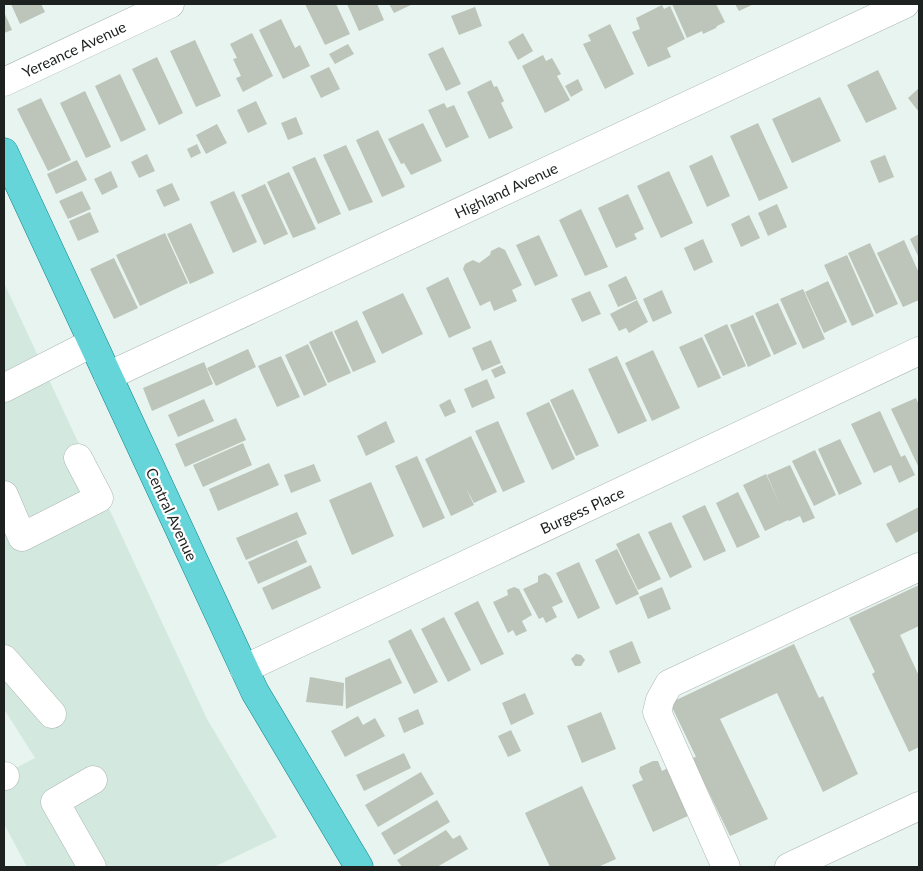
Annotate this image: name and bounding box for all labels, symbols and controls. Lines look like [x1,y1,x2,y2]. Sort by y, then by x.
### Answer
street label: Yereance Avenue [19,17,129,81]
street label: Highland Avenue [451,158,561,222]
street label: Central Avenue [143,465,201,564]
street label: Burgess Place [537,483,627,537]

